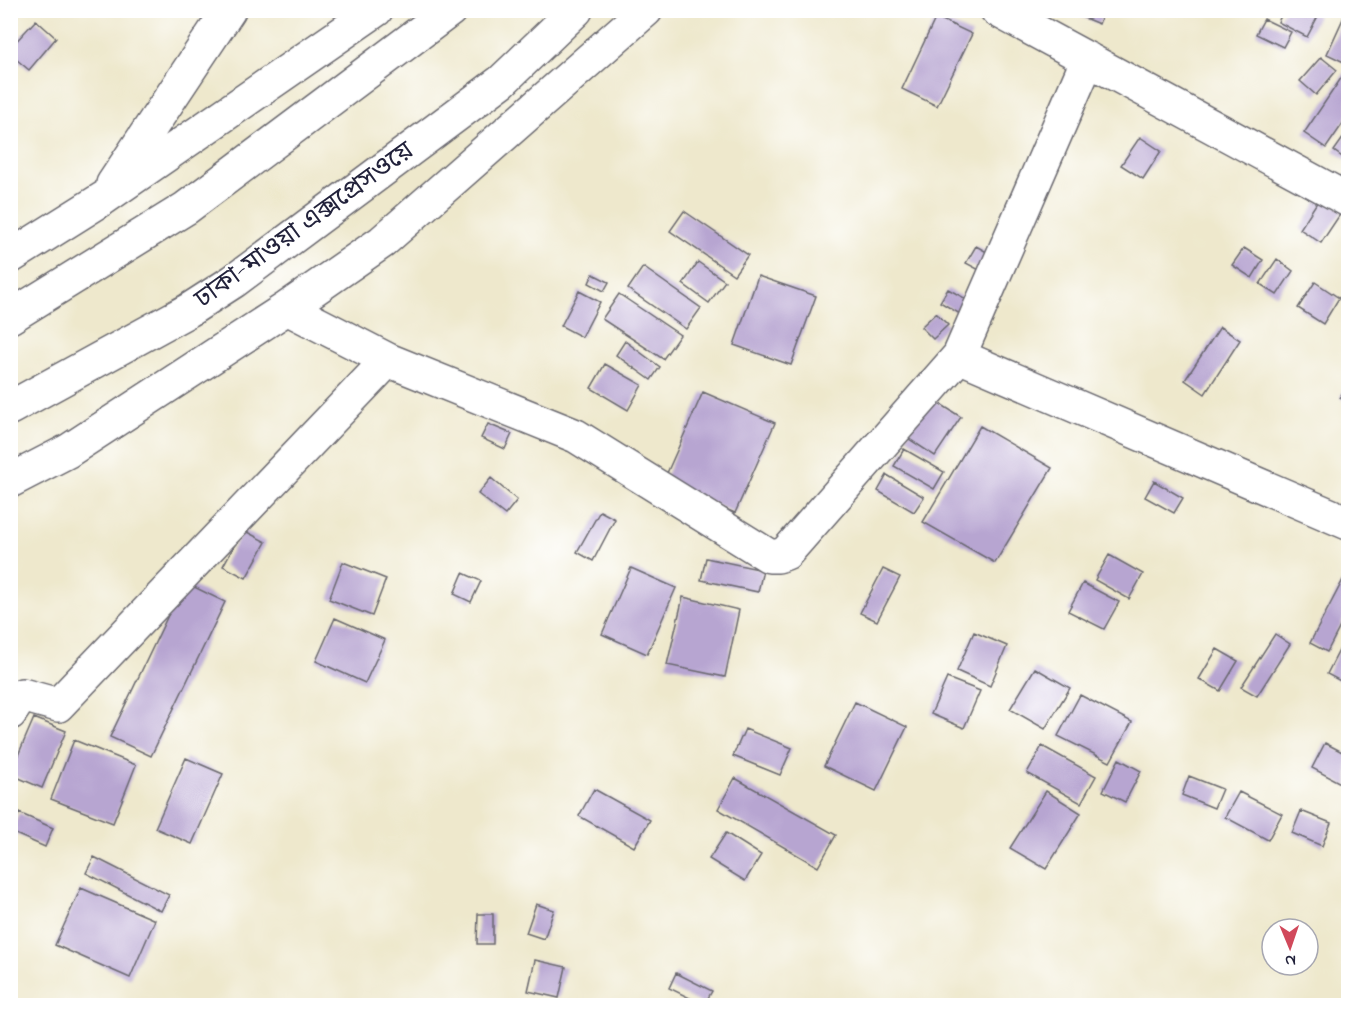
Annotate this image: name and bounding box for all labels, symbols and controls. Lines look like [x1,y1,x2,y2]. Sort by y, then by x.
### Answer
street label: ঢাকা-মাওয়া এক্সপ্রেসওয়ে [187,133,423,319]
north arrow [1260,917,1320,977]
text: N [1284,948,1296,972]

